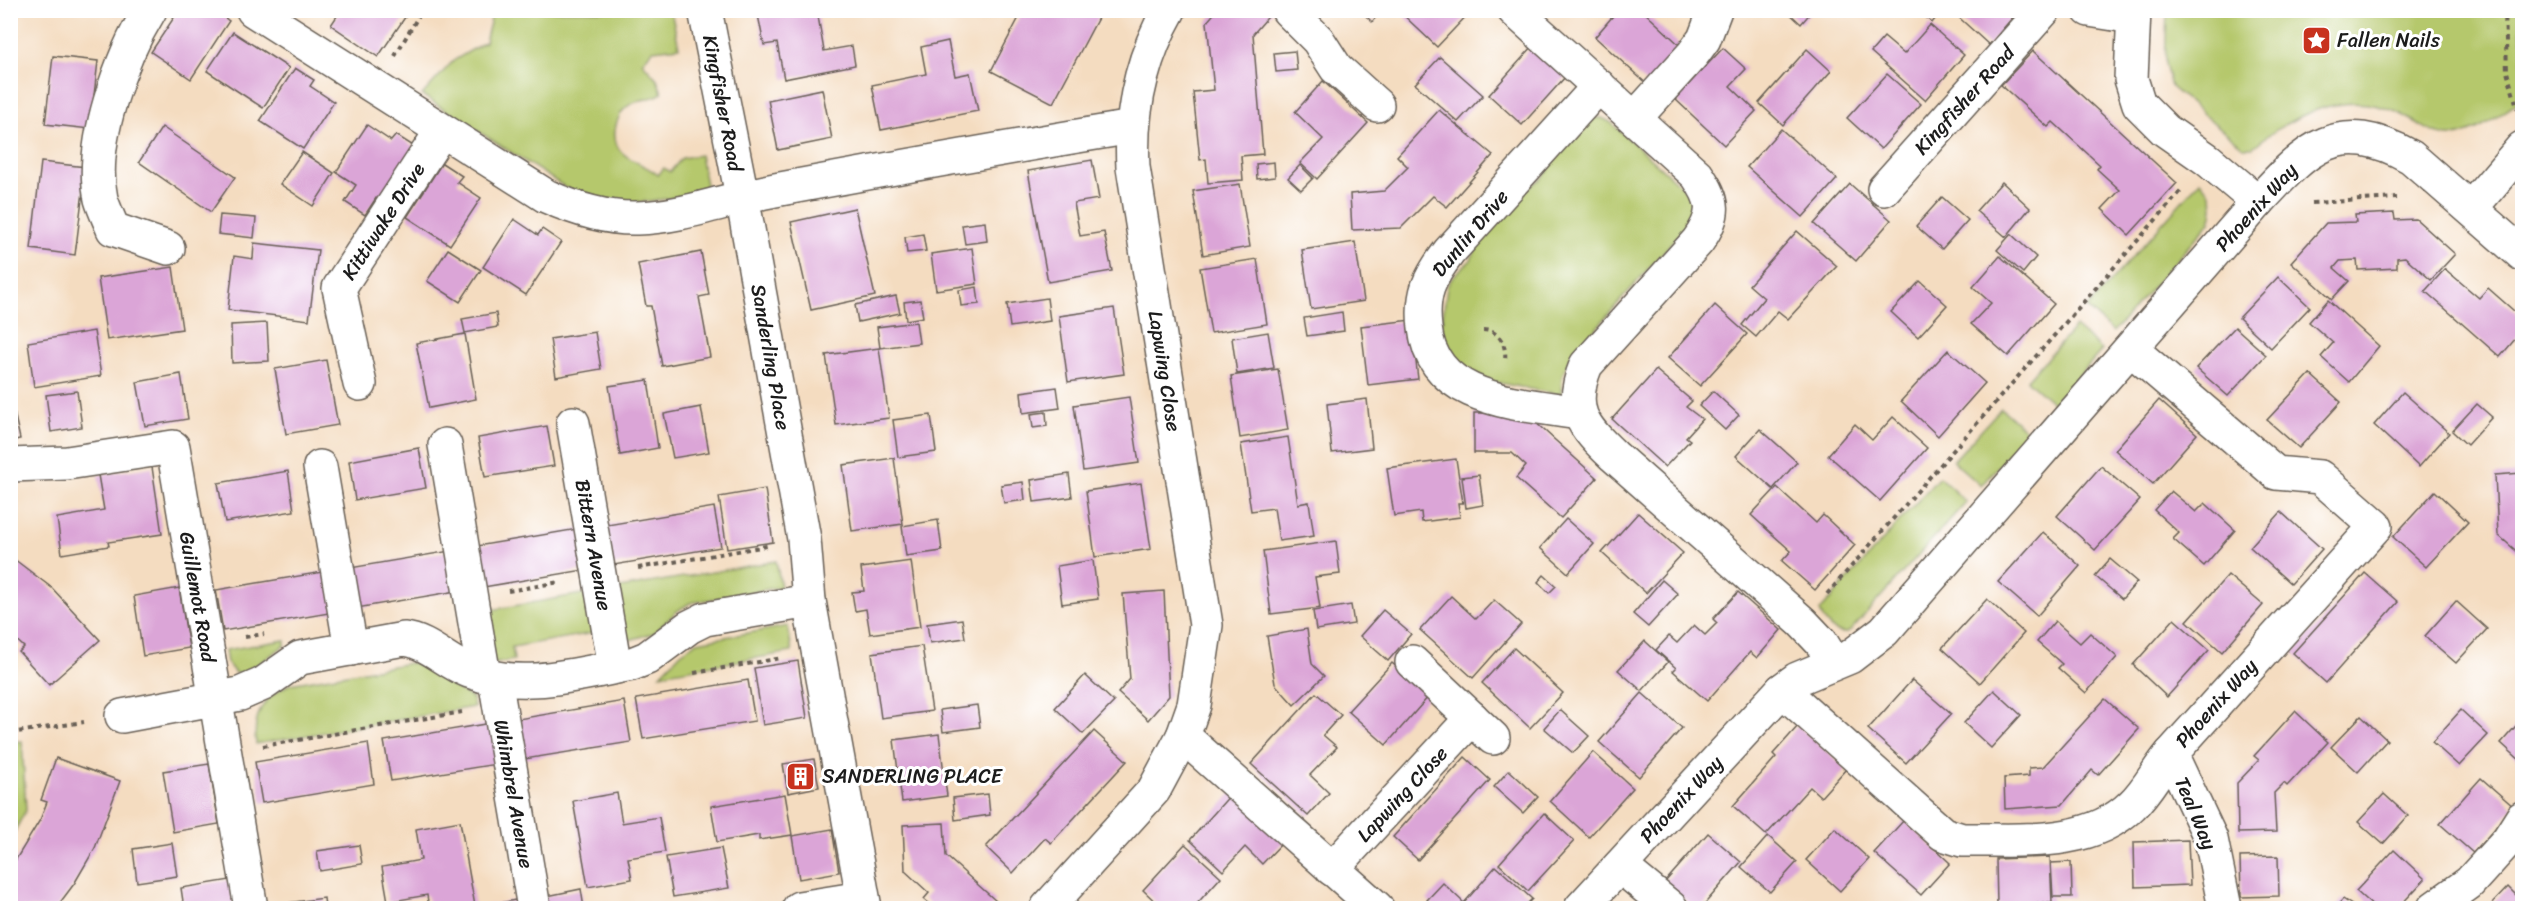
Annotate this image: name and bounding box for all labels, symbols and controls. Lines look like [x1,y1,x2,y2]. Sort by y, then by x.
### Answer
place label: Fallen Nails [2337,23,2441,58]
place icon: Fallen Nails [2300,24,2332,56]
street label: Kingfisher Road [692,32,753,176]
street label: Kingfisher Road [1905,36,2025,163]
street label: Phoenix Way [2206,154,2307,260]
street label: Kittiwake Drive [332,155,435,287]
street label: Dunlin Drive [1423,181,1518,285]
street label: Sanderling Place [740,281,801,433]
street label: Lapwing Close [1138,308,1191,434]
street label: Bittern Avenue [565,477,622,614]
street label: Guillemot Road [169,529,226,667]
street label: Phoenix Way [2166,650,2267,756]
street label: Whimbrel Avenue [483,717,544,871]
street label: Lapwing Close [1348,738,1457,851]
street label: Phoenix Way [1631,747,1732,852]
place label: SANDERLING PLACE [822,759,1004,794]
building icon: SANDERLING PLACE [785,760,817,792]
street label: Teal Way [2164,771,2227,856]

